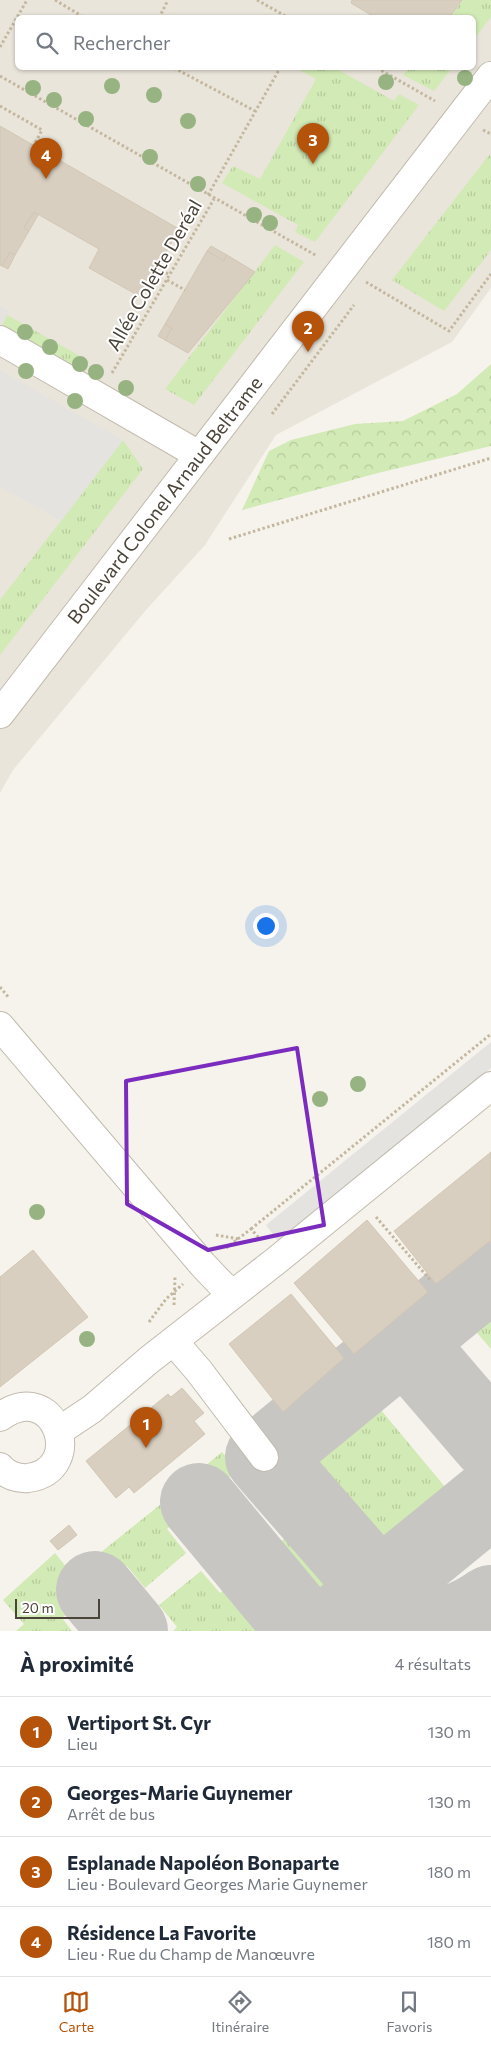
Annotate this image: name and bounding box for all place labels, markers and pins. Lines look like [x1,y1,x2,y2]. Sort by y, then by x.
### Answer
pin: 3 [297,123,329,164]
pin: 4 [30,138,62,179]
pin: 2 [292,311,324,352]
pin: 1 [130,1407,162,1448]

